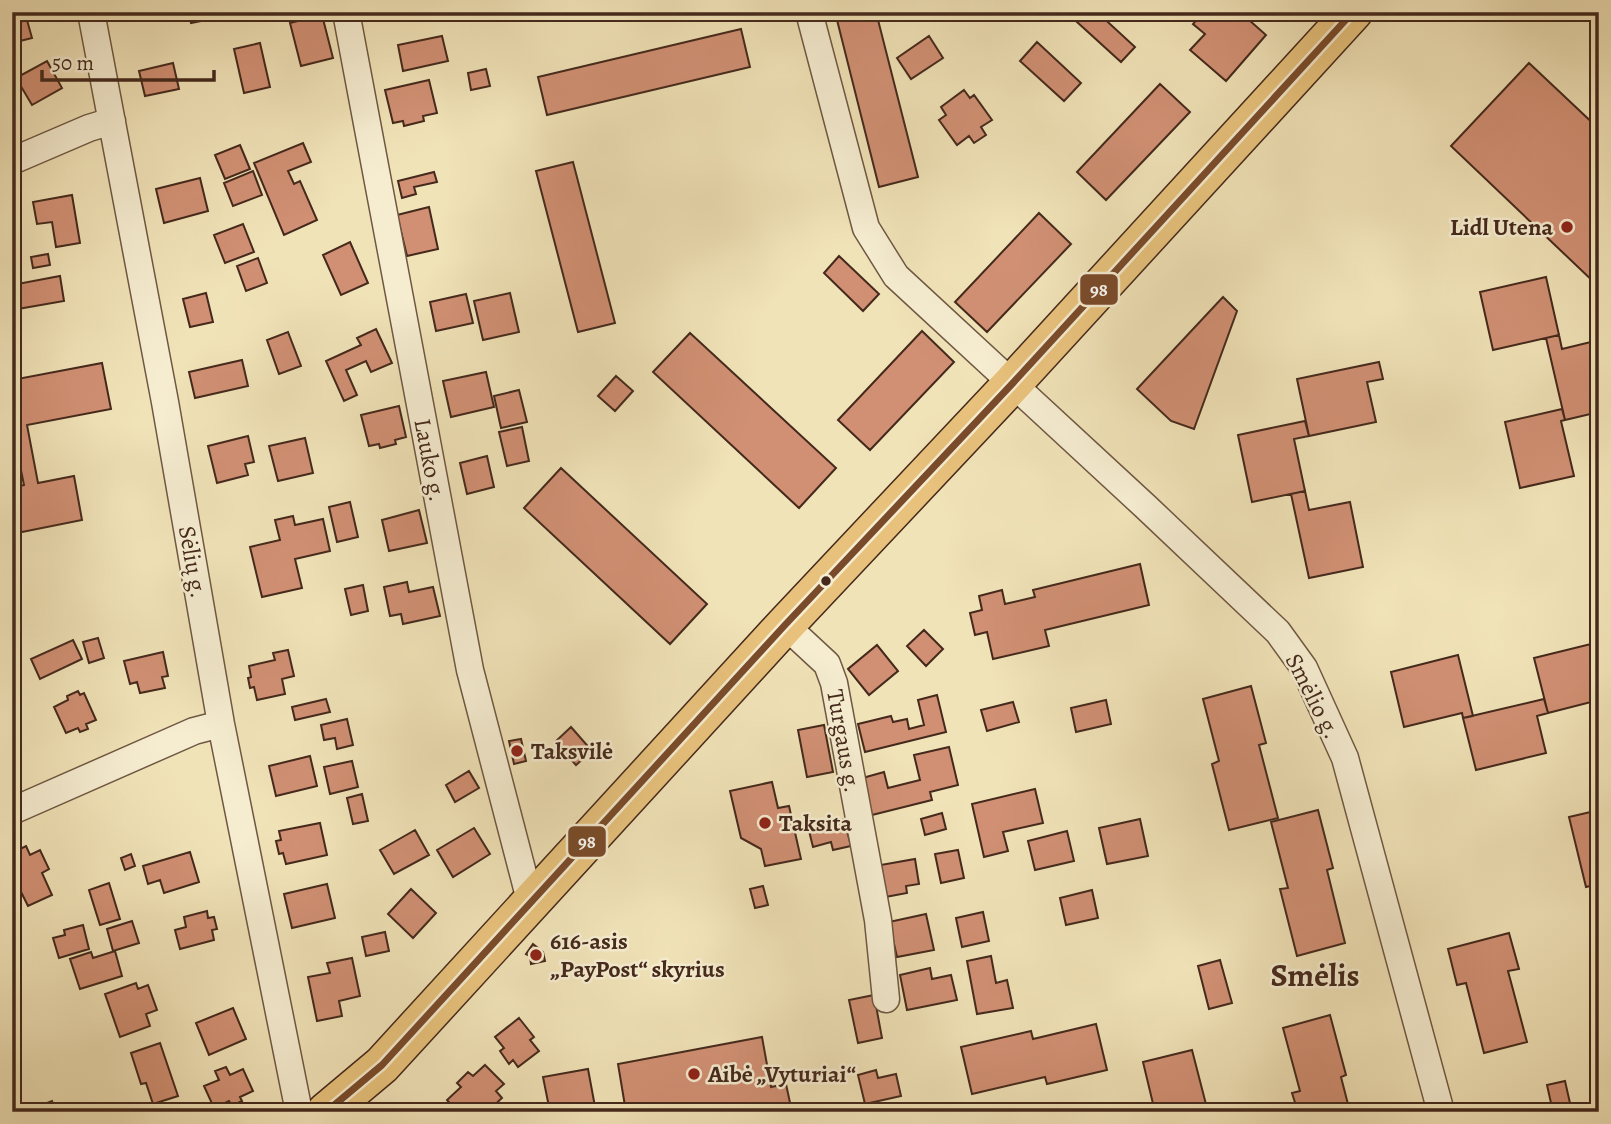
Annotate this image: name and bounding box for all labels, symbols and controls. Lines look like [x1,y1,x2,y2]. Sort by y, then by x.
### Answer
scale bar [42,38,214,82]
text: 50 m [52,49,94,77]
place label: Lidl Utena [1450,211,1553,243]
marker: Lidl Utena [1559,219,1575,235]
line badge: 98 [1079,273,1119,306]
text: 98 [1090,277,1108,303]
street label: Lauko g. [406,416,454,504]
street label: Sėlių g. [171,523,215,601]
unlabelled marker [819,574,833,588]
street label: Smėlio g. [1278,648,1348,744]
street label: Turgaus g. [819,687,869,795]
place label: Taksvilė [531,735,613,767]
marker: Taksvilė [509,743,525,759]
place label: Taksita [779,807,853,839]
marker: Taksita [757,815,773,831]
line badge: 98 [567,825,607,858]
text: 98 [578,829,596,855]
place label: 616-asis „PayPost“ skyrius [550,925,725,985]
marker: 616-asis „PayPost“ skyrius [528,947,544,963]
district label: Smėlis [1270,953,1360,997]
place label: Aibė „Vyturiai“ [707,1058,856,1090]
marker: Aibė „Vyturiai“ [686,1066,702,1082]

